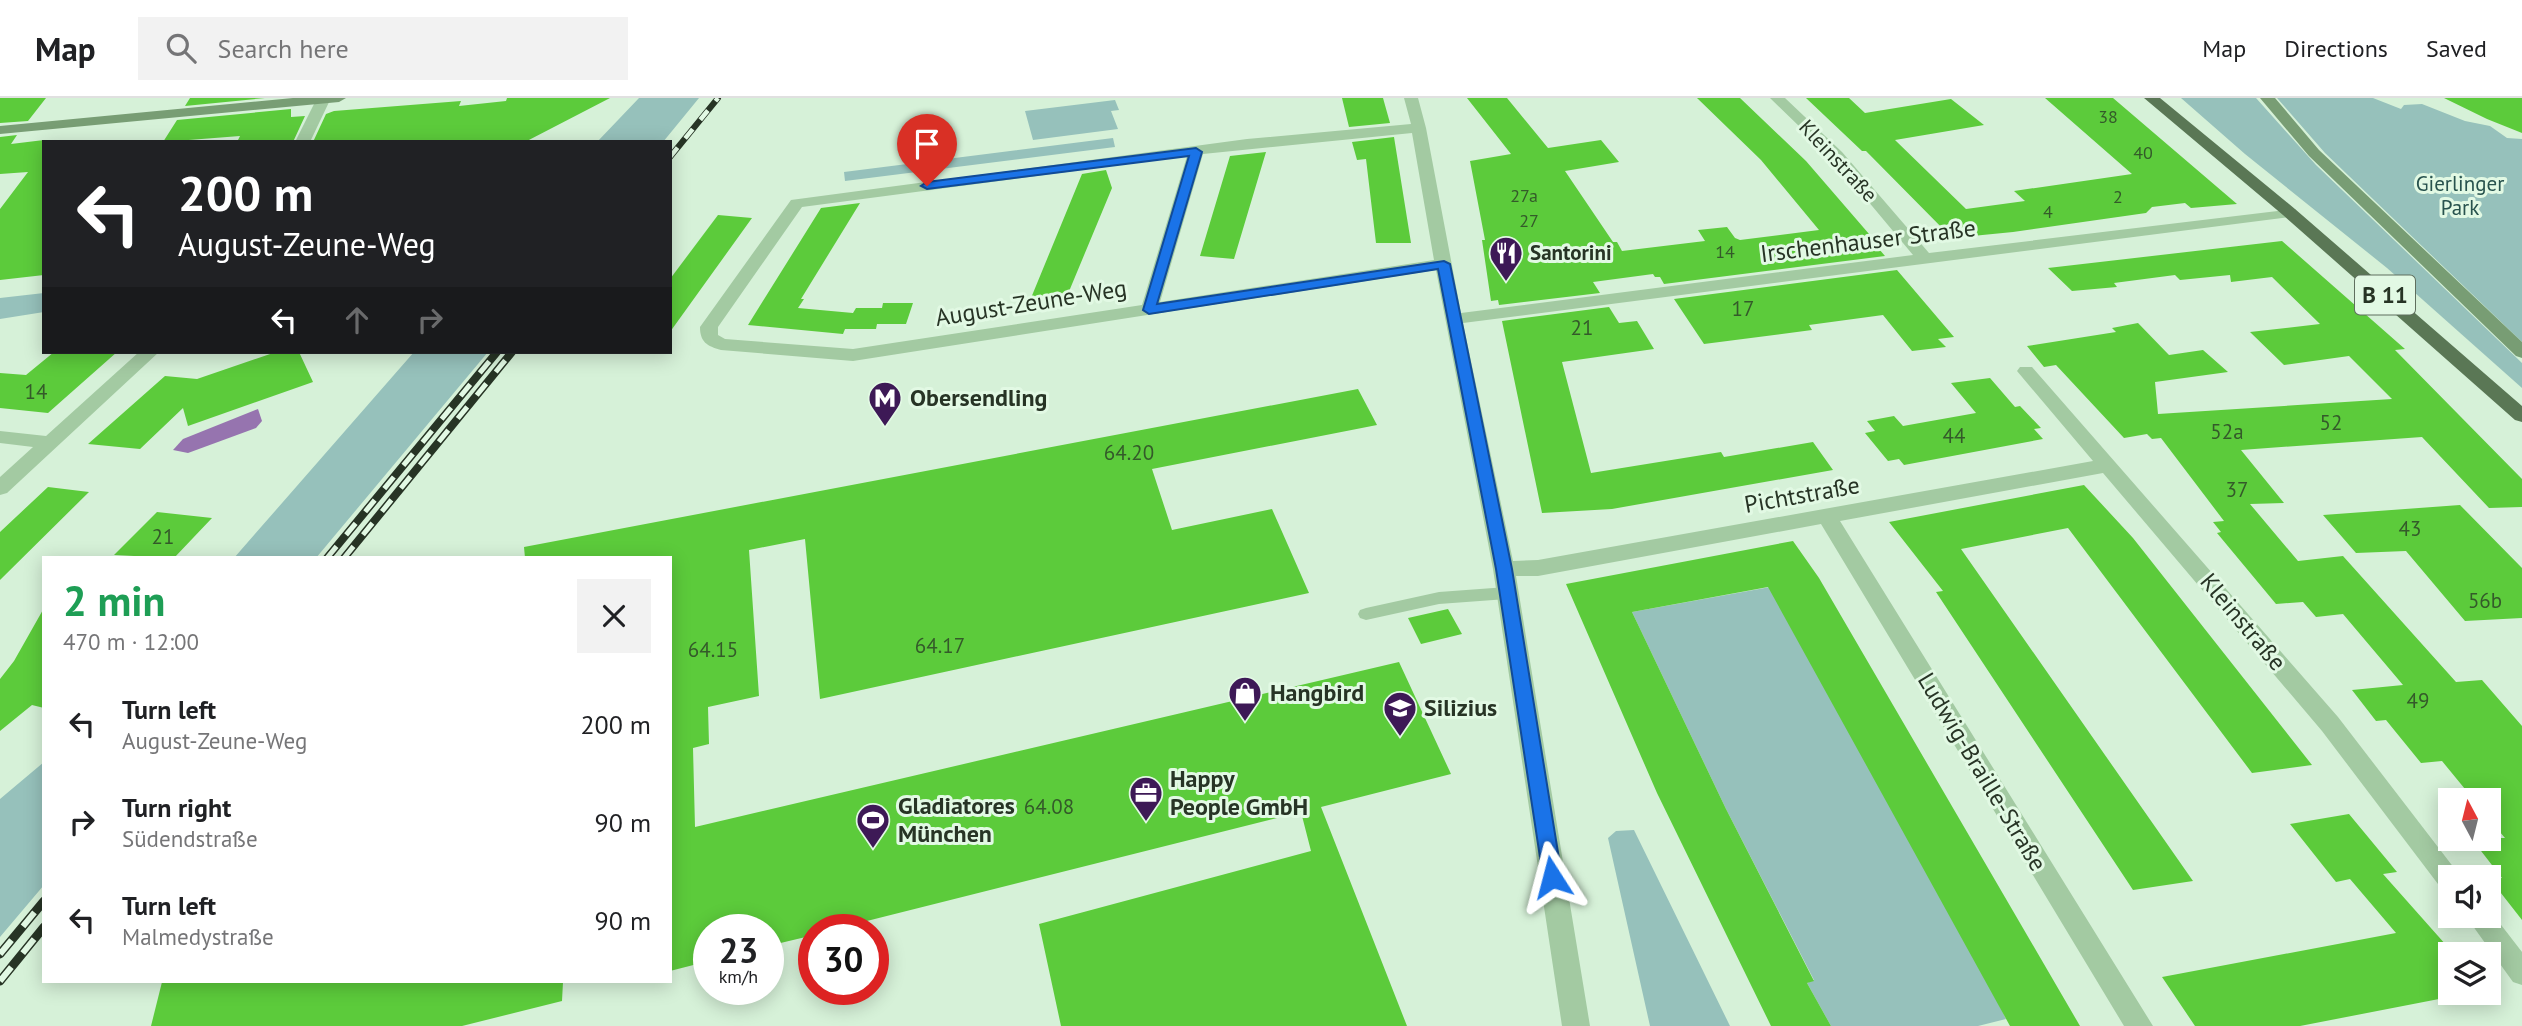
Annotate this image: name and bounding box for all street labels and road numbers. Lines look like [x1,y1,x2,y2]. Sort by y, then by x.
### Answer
street label: Kleinstraße [1793,114,1883,208]
street label: Irschenhauser Straße [1759,212,1977,269]
street label: August-Zeune-Weg [933,272,1129,333]
road number: B 11 [2355,276,2415,314]
street label: Pichtstraße [1742,469,1862,520]
street label: Kleinstraße [2194,566,2293,677]
street label: Ludwig-Braille-Straße [1911,667,2054,877]

